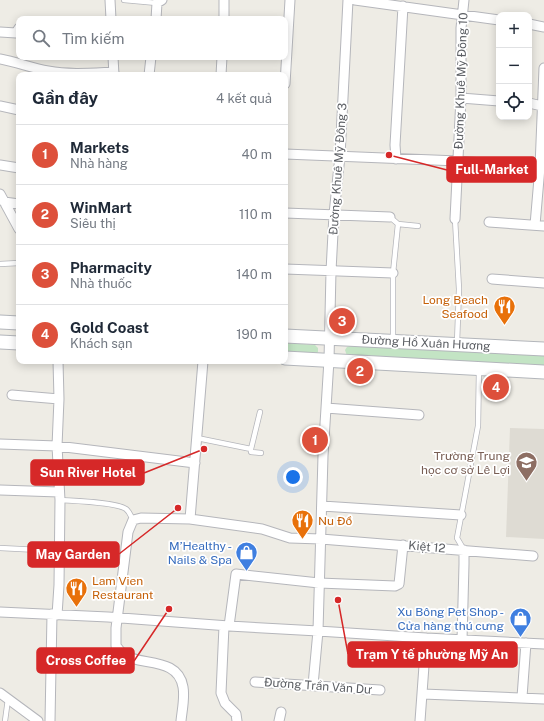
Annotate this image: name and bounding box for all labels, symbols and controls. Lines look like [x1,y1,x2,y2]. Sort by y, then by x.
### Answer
street label: Đường Khuê Mỹ Đông 10 [452,12,470,150]
map controls [496,12,532,120]
button: + [496,12,532,48]
search box [16,16,288,60]
icon: search [30,27,52,49]
text: Tìm kiếm [62,30,124,47]
button: − [496,48,532,84]
button: locate [496,84,532,120]
text: Gần đây [32,88,98,108]
text: 4 kết quả [216,91,272,106]
street label: Đường Khuê Mỹ Đông 3 [326,103,350,235]
text: Markets [70,139,129,156]
text: 1 [42,147,48,162]
text: 40 m [241,147,272,162]
text: Nhà hàng [70,156,128,171]
callout: Full-Market [447,157,536,182]
text: Full-Market [455,162,529,177]
text: WinMart [70,199,132,216]
text: 2 [41,207,49,222]
text: 110 m [239,207,272,222]
text: Siêu thị [70,216,116,231]
text: Pharmacity [70,259,152,276]
text: 3 [41,267,49,282]
text: 140 m [236,267,272,282]
text: Nhà thuốc [70,276,132,291]
place label: Long Beach Seafood [422,293,488,321]
restaurant icon: Long Beach Seafood [491,294,517,327]
pin: 3 [329,306,355,336]
text: Gold Coast [70,319,149,336]
text: 4 [41,327,49,342]
text: 190 m [236,327,272,342]
street label: Đường Hồ Xuân Hương [361,333,491,353]
text: Khách sạn [70,336,132,351]
pin: 2 [347,356,373,386]
pin: 4 [483,372,509,402]
pin: 1 [302,425,328,455]
place label: Trường Trung học cơ sở Lê Lợi [421,449,510,477]
school or university icon: Trường Trung học cơ sở Lê Lợi [513,450,539,483]
callout: Sun River Hotel [31,460,144,485]
text: Sun River Hotel [40,465,136,480]
your location [283,467,303,487]
restaurant icon: Nu Đồ [289,508,315,541]
place label: Nu Đồ [318,514,352,528]
street label: Kiệt 12 [408,538,446,556]
place label: M’Healthy - Nails & Spa [168,539,232,567]
shop icon: M’Healthy - Nails & Spa [234,540,260,573]
callout: May Garden [28,542,119,567]
text: May Garden [36,547,110,562]
place label: Lam Vien Restaurant [92,574,154,602]
restaurant icon: Lam Vien Restaurant [63,575,89,608]
place label: Xu Bông Pet Shop - Cửa hàng thú cưng [397,605,504,633]
shop icon: Xu Bông Pet Shop - Cửa hàng thú cưng [507,606,533,639]
callout: Trạm Y tế phường Mỹ An [348,642,517,667]
text: Trạm Y tế phường Mỹ An [356,647,508,662]
callout: Cross Coffee [37,648,134,673]
text: Cross Coffee [46,653,126,668]
street label: Đường Trần Văn Dư [264,675,373,697]

